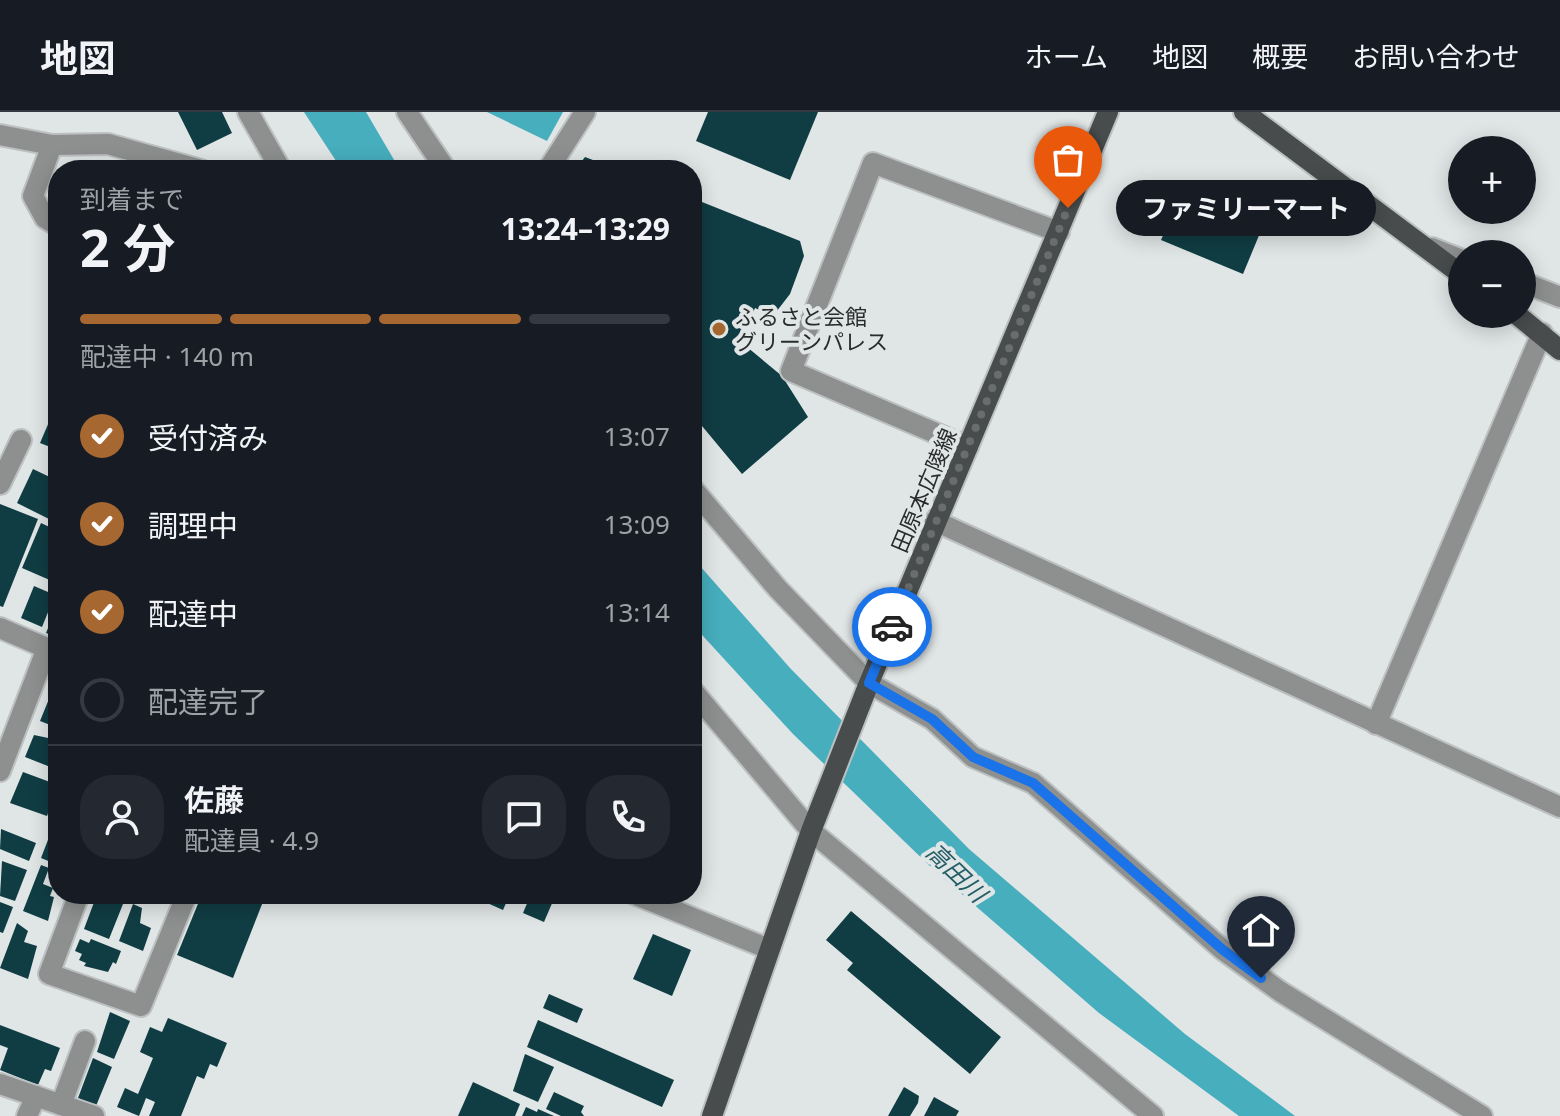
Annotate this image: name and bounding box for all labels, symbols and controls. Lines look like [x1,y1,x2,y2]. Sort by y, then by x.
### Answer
text: 地図 [40,31,116,83]
text: ホーム [1025,37,1108,75]
text: 地図 [1152,37,1208,75]
text: 概要 [1252,37,1308,75]
text: お問い合わせ [1352,37,1520,75]
pin [1034,126,1102,208]
map controls [1448,136,1536,328]
button: + [1448,136,1536,224]
icon: bag [1046,138,1090,182]
callout: ファミリーマート [1116,180,1376,236]
text: 到着まで [80,181,184,217]
text: ファミリーマート [1142,190,1350,226]
text: 13:24–13:29 [501,208,670,249]
text: 2 分 [80,211,175,282]
button: − [1448,240,1536,328]
place label: ふるさと会館 グリーンパレス [735,301,888,356]
marker: ふるさと会館 グリーンパレス [710,320,728,338]
text: 配達中 · 140 m [80,338,254,374]
icon: check [80,414,124,458]
text: 受付済み [148,417,268,458]
text: 13:07 [604,418,670,454]
street label: 田原本広陵線 [883,423,963,557]
icon: check [80,502,124,546]
text: 調理中 [148,505,238,546]
text: 13:09 [604,506,670,542]
courier [852,587,932,667]
icon: check [80,590,124,634]
text: 配達中 [148,593,238,634]
text: 13:14 [604,594,670,630]
icon: car [870,605,914,649]
text: 配達完了 [148,681,268,722]
button: person [80,775,164,859]
button: chat [482,775,566,859]
button: phone [586,775,670,859]
text: 佐藤 [184,779,244,820]
text: 配達員 · 4.9 [184,822,319,858]
water label: 高田川 [920,835,997,911]
pin [1227,896,1295,978]
icon: home [1239,908,1283,952]

